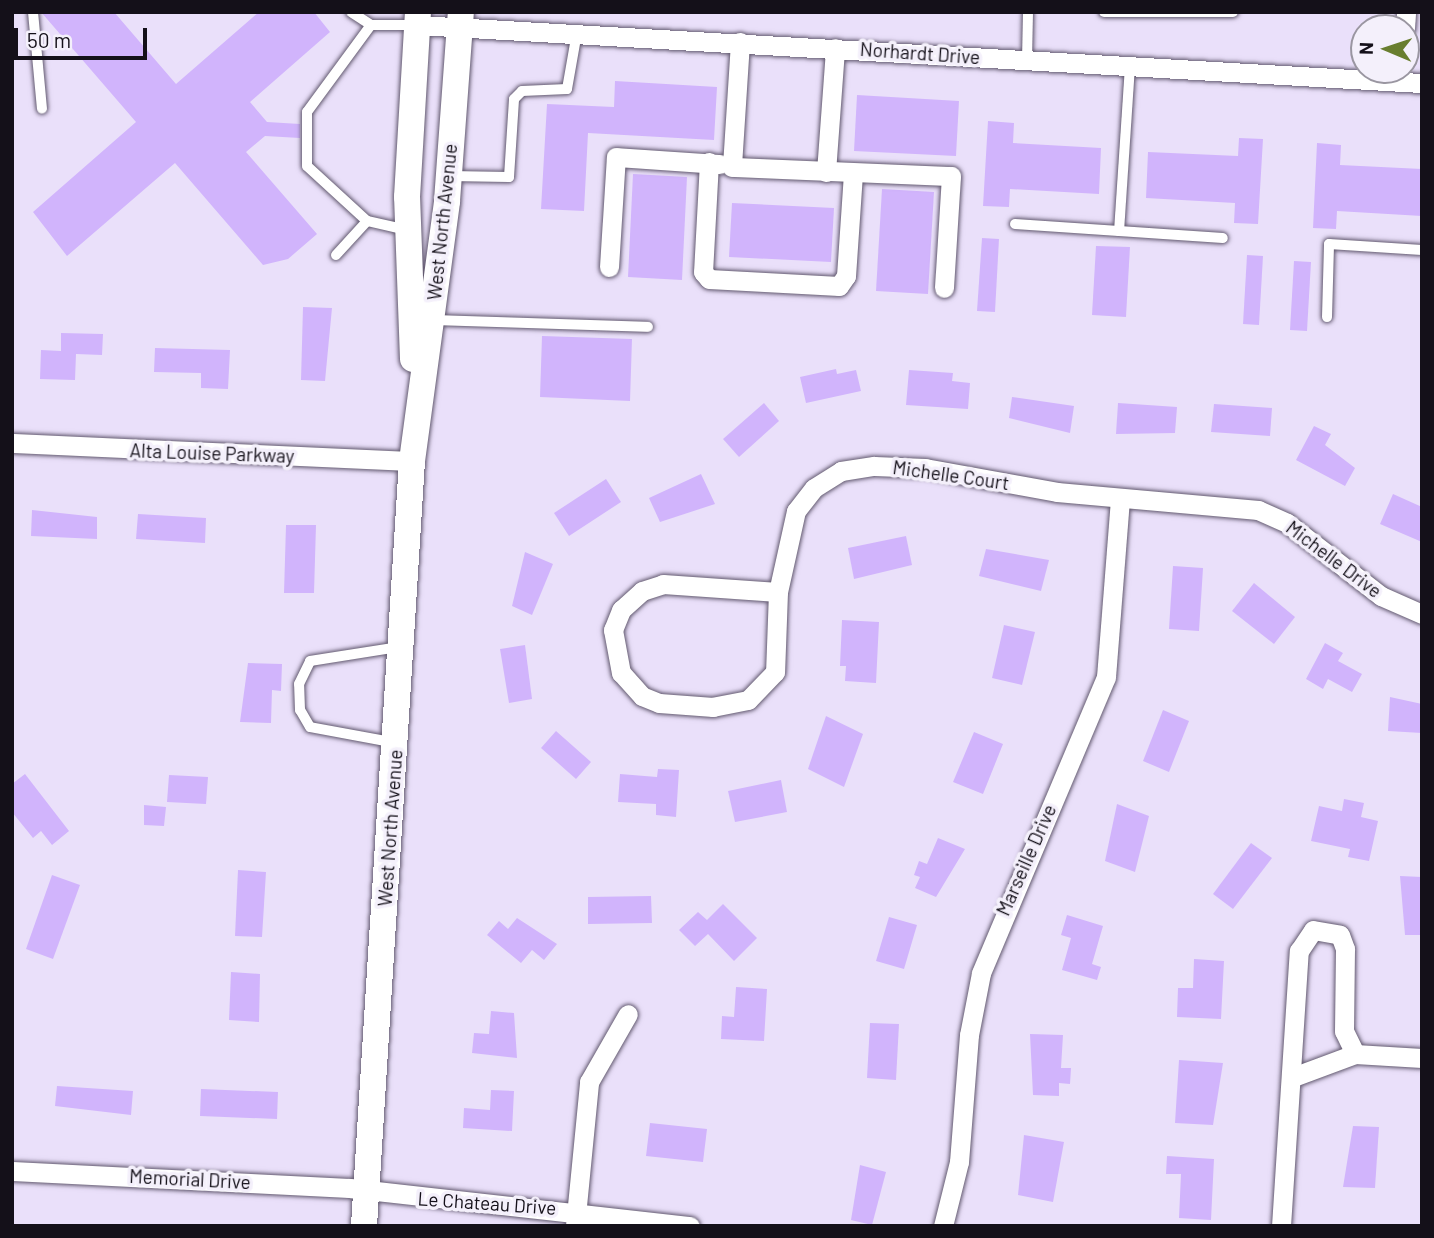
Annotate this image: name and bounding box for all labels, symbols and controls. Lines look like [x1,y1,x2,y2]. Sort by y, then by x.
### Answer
scale bar [18,14,150,58]
north arrow [1350,14,1420,84]
text: 50 m [27,27,71,52]
street label: Norhardt Drive [859,37,981,69]
text: N [1354,42,1377,55]
street label: West North Avenue [422,143,462,301]
street label: Alta Louise Parkway [129,439,295,467]
street label: Michelle Court [891,456,1011,494]
street label: Michelle Drive [1282,516,1386,602]
street label: West North Avenue [373,749,407,907]
street label: Marseille Drive [991,801,1061,919]
street label: Memorial Drive [129,1164,251,1194]
street label: Le Chateau Drive [417,1187,557,1219]

